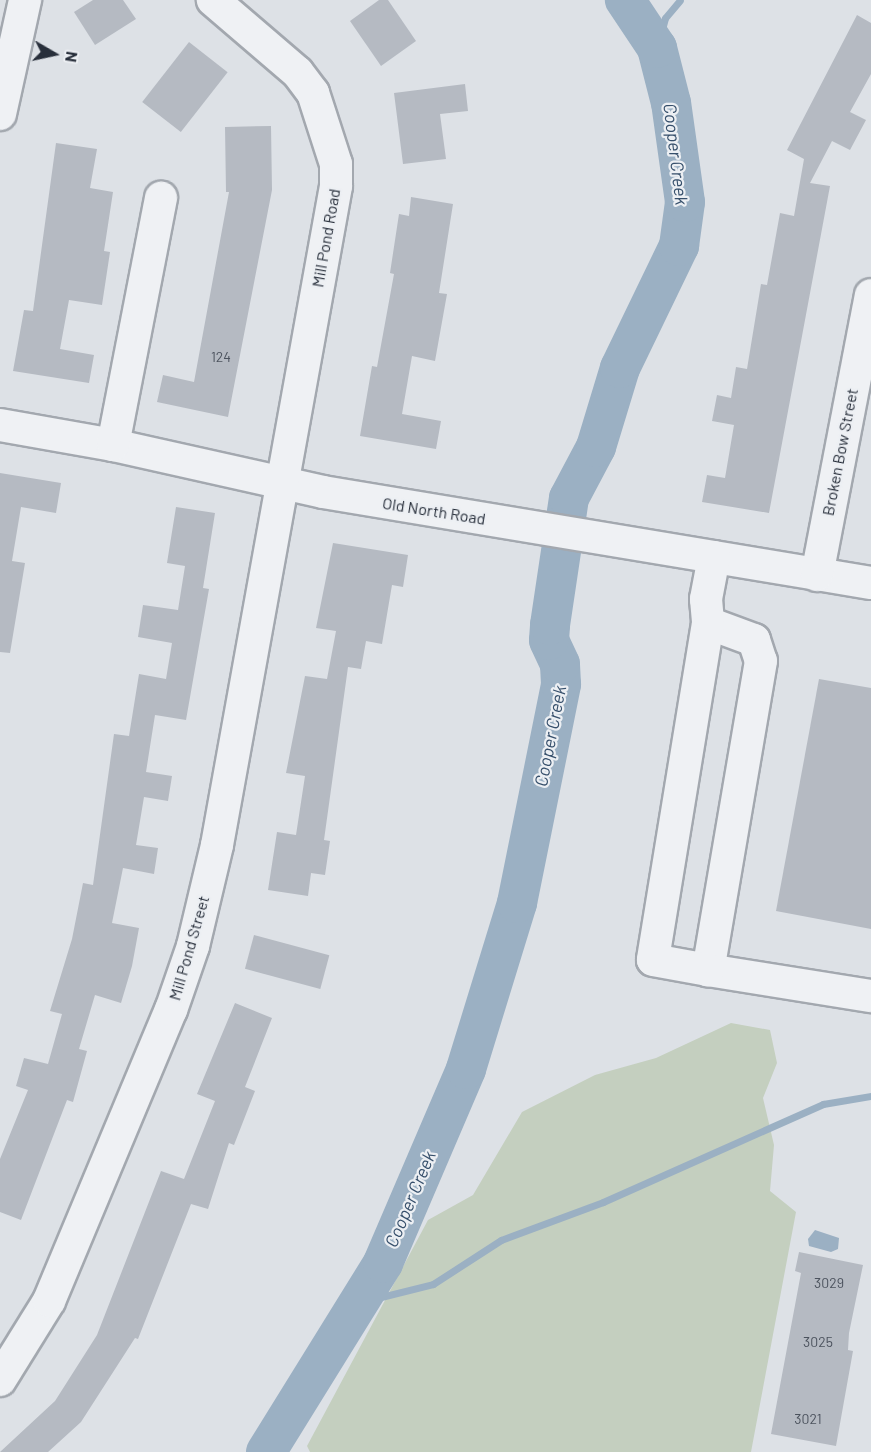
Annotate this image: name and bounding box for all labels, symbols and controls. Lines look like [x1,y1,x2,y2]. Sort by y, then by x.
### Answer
north arrow [24,24,84,84]
text: N [62,50,82,64]
water label: Cooper Creek [659,102,693,206]
street label: Mill Pond Road [308,187,344,289]
house number: 124 [211,349,231,365]
street label: Broken Bow Street [818,387,862,517]
street label: Old North Road [381,493,487,529]
water label: Cooper Creek [530,684,570,788]
street label: Mill Pond Street [165,893,213,1003]
water label: Cooper Creek [380,1148,440,1250]
house number: 3029 [814,1275,844,1291]
house number: 3025 [803,1334,833,1350]
house number: 3021 [794,1411,822,1427]

